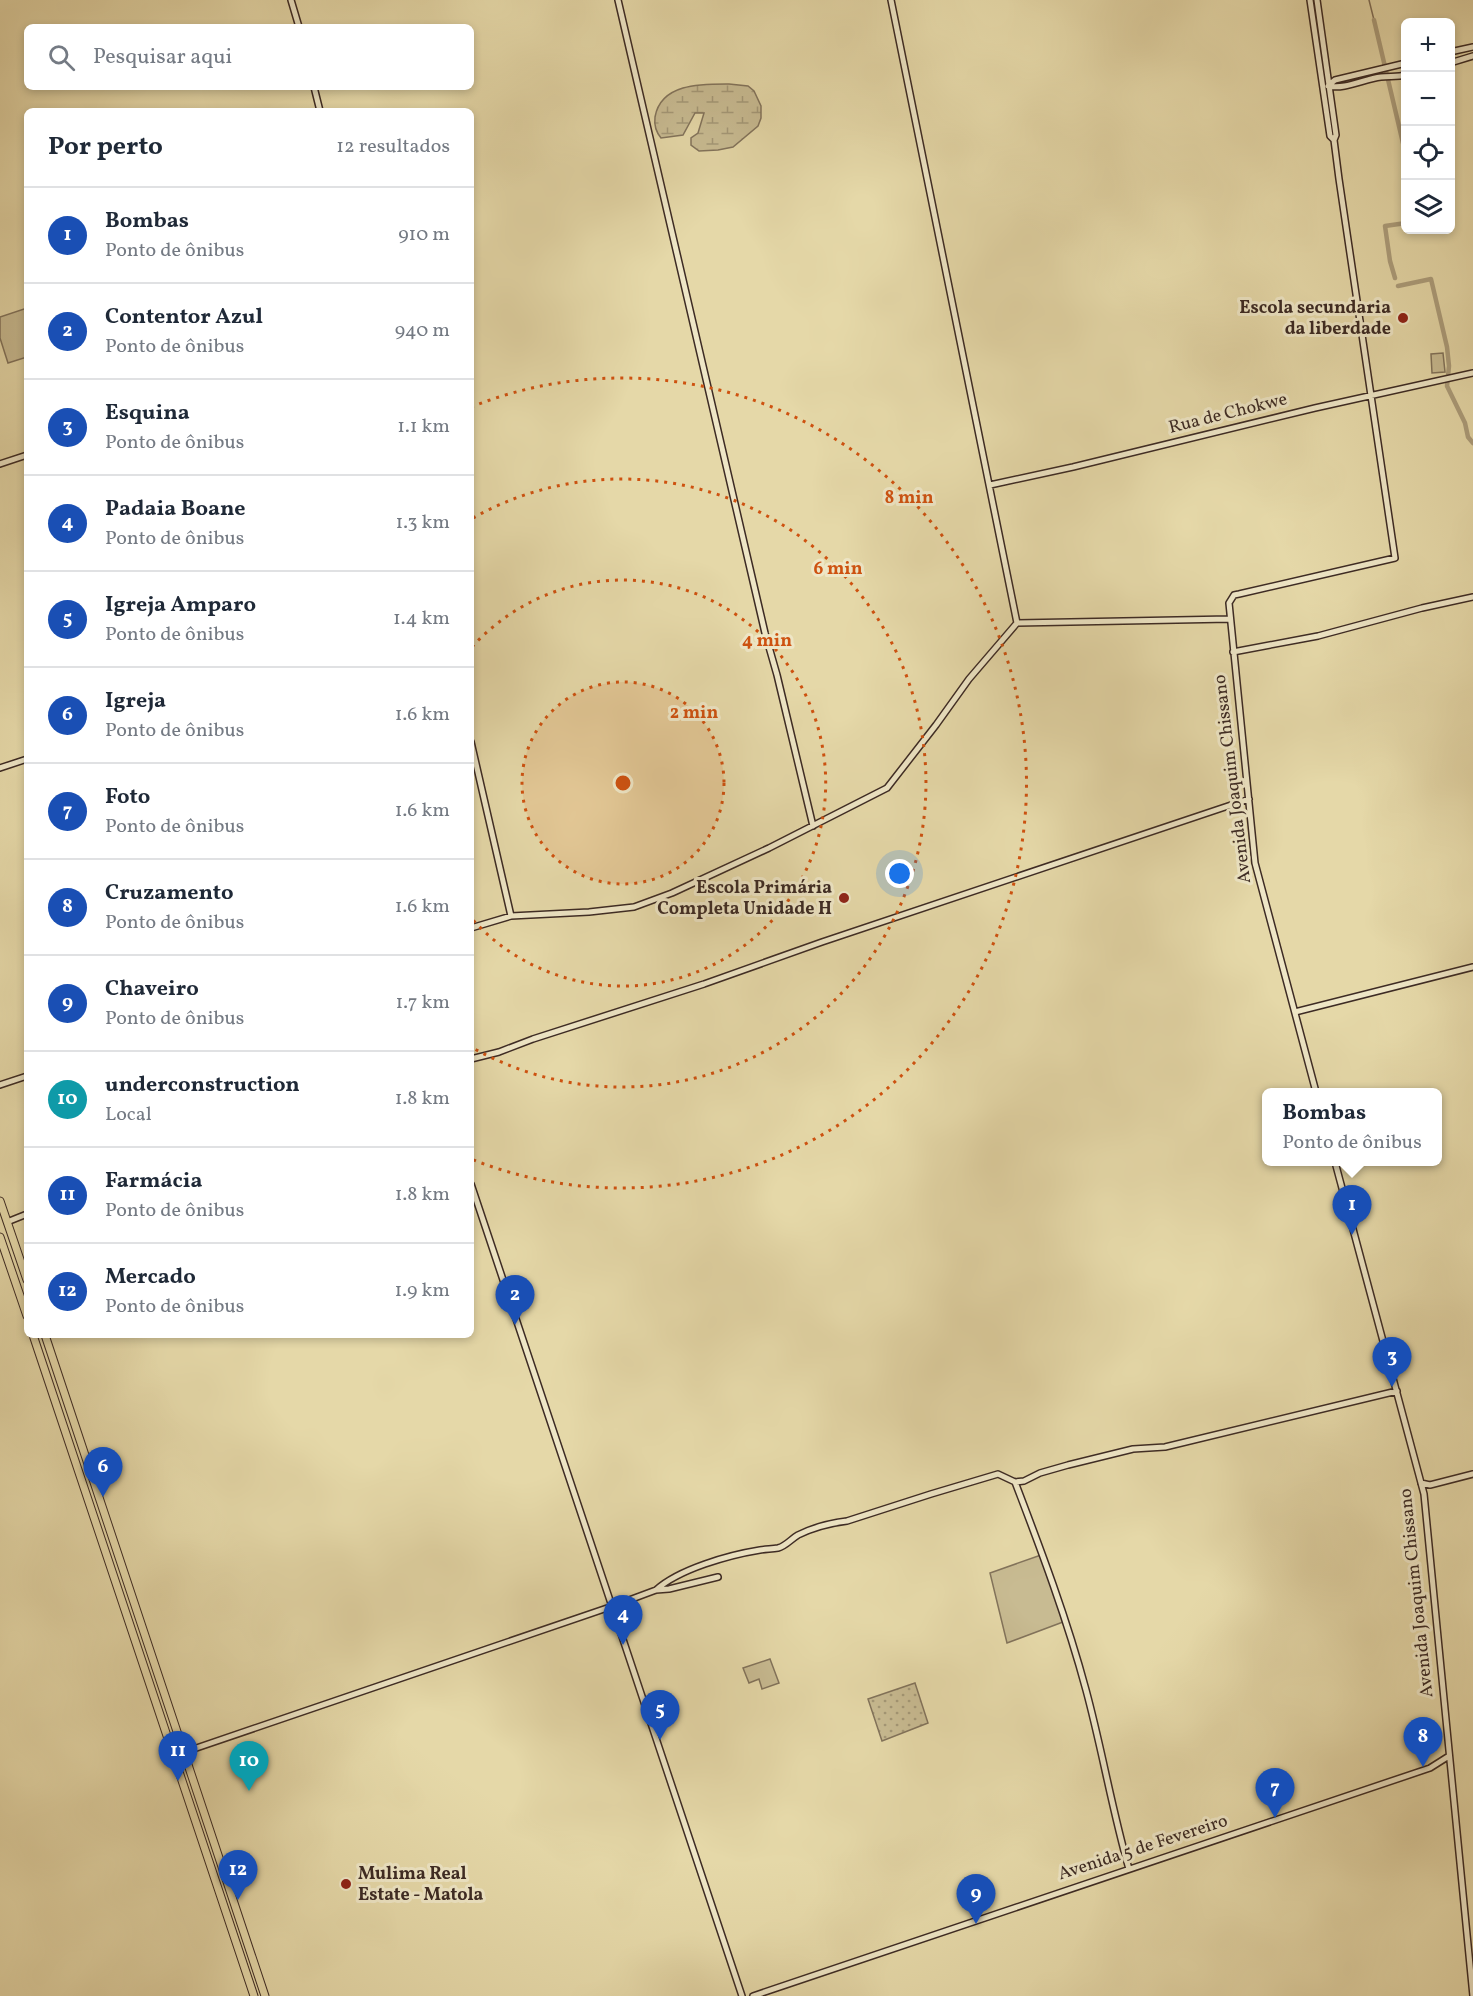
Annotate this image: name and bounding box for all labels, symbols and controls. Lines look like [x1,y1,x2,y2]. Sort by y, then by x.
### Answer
map controls [1401,18,1455,234]
button: + [1401,18,1455,72]
search box [24,24,474,90]
icon: search [45,41,78,74]
text: Pesquisar aqui [93,42,232,73]
button: − [1401,72,1455,126]
button: locate [1401,126,1455,180]
text: Por perto [48,129,163,165]
text: 12 resultados [336,133,450,161]
button: layers [1401,180,1455,234]
text: Bombas [105,206,189,237]
text: 1 [63,221,72,249]
text: 910 m [398,221,450,249]
text: Ponto de ônibus [105,237,244,265]
place label: Escola secundaria da liberdade [1239,296,1391,342]
text: Contentor Azul [105,302,263,333]
marker: Escola secundaria da liberdade [1396,311,1410,325]
text: 2 [62,317,73,345]
text: 940 m [395,317,450,345]
text: Ponto de ônibus [105,333,244,361]
street label: Rua de Chokwe [1166,387,1290,441]
text: Esquina [105,398,190,429]
text: 3 [62,413,73,441]
text: 1.1 km [397,413,450,441]
text: Ponto de ônibus [105,429,244,457]
text: 8 min [884,486,934,511]
text: Padaia Boane [105,494,245,525]
text: 4 [61,509,74,537]
text: 1.3 km [395,509,450,537]
text: Ponto de ônibus [105,525,244,553]
text: 6 min [813,557,863,582]
text: Igreja Amparo [105,590,256,621]
text: 5 [63,605,72,633]
text: 1.4 km [393,605,450,633]
text: Ponto de ônibus [105,621,244,649]
text: 4 min [742,629,792,654]
street label: Avenida Joaquim Chissano [1208,673,1258,885]
text: Igreja [105,686,166,717]
text: 6 [62,701,73,729]
text: 1.6 km [395,701,450,729]
text: 2 min [670,701,718,726]
text: Ponto de ônibus [105,717,244,745]
centre of rings [613,773,633,793]
text: Foto [105,782,150,813]
text: 7 [63,797,72,825]
text: 1.6 km [395,797,450,825]
text: Ponto de ônibus [105,813,244,841]
your location [885,859,914,888]
place label: Escola Primária Completa Unidade H [657,876,832,922]
text: Cruzamento [105,878,234,909]
marker: Escola Primária Completa Unidade H [837,891,851,905]
text: 8 [62,893,73,921]
text: 1.6 km [395,893,450,921]
text: Ponto de ônibus [105,909,244,937]
text: Chaveiro [105,974,199,1005]
text: 9 [62,989,73,1017]
text: 1.7 km [396,989,450,1017]
text: Ponto de ônibus [105,1005,244,1033]
text: underconstruction [105,1070,300,1101]
text: 10 [57,1085,78,1113]
text: 1.8 km [395,1085,450,1113]
popup [1262,1088,1442,1166]
text: Bombas [1282,1098,1366,1129]
text: Local [105,1101,152,1129]
text: Ponto de ônibus [1282,1129,1422,1157]
text: Farmácia [105,1166,203,1197]
text: 11 [59,1181,76,1209]
text: 1.8 km [395,1181,450,1209]
pin: 1 [1332,1186,1372,1235]
text: Ponto de ônibus [105,1197,244,1225]
text: Mercado [105,1262,196,1293]
pin: 2 [496,1276,534,1325]
text: 12 [58,1277,77,1305]
text: 1.9 km [395,1277,450,1305]
text: Ponto de ônibus [105,1293,244,1321]
pin: 3 [1372,1338,1412,1387]
pin: 6 [84,1448,122,1497]
street label: Avenida Joaquim Chissano [1394,1487,1440,1699]
pin: 4 [604,1596,642,1645]
pin: 5 [640,1690,680,1740]
pin: 8 [1404,1718,1442,1767]
pin: 11 [158,1732,198,1781]
pin: 10 [230,1742,268,1791]
pin: 7 [1256,1768,1294,1818]
street label: Avenida 5 de Fevereiro [1055,1809,1231,1887]
pin: 12 [218,1850,258,1900]
place label: Mulima Real Estate - Matola [358,1862,484,1908]
pin: 9 [956,1874,996,1924]
marker: Mulima Real Estate - Matola [339,1877,353,1891]

